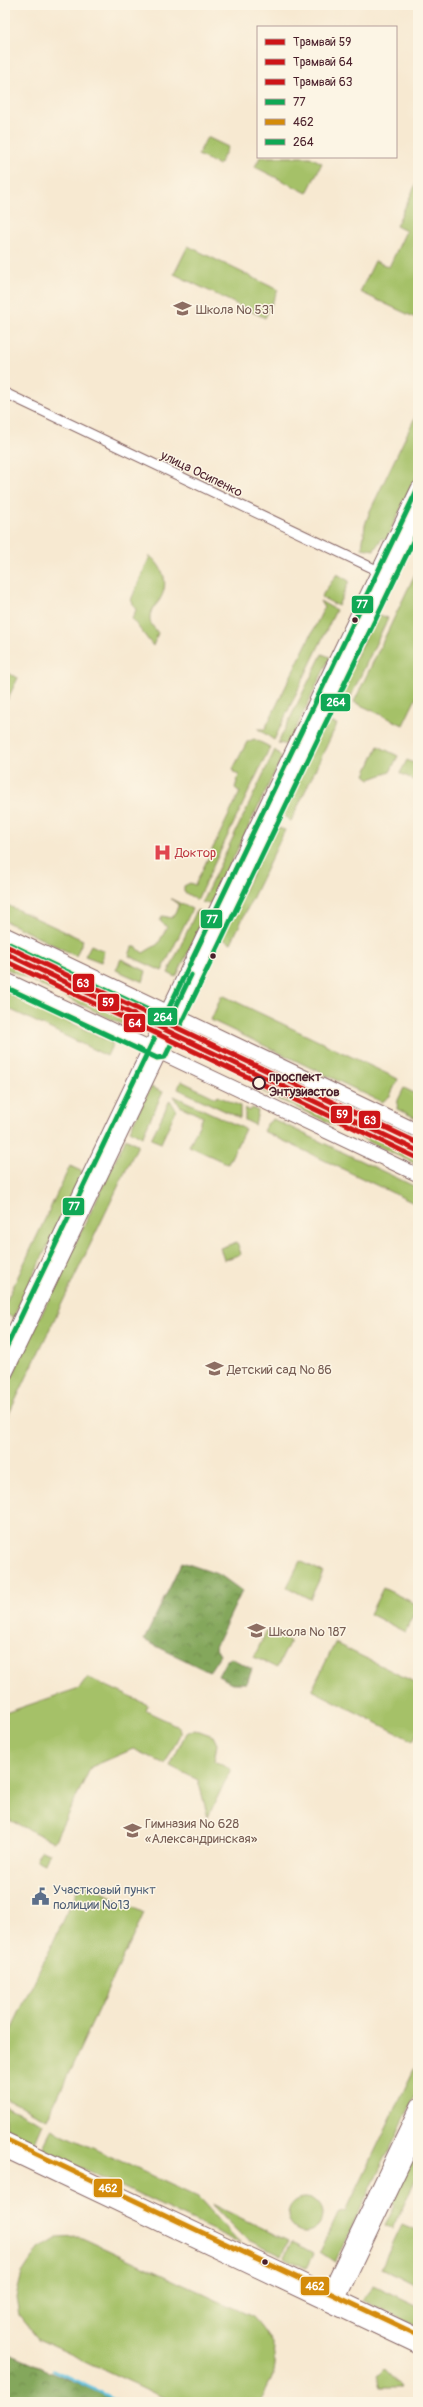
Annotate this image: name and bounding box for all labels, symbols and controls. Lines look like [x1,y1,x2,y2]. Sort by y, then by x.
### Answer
legend [257,26,397,158]
text: Трамвай 59 [293,35,351,50]
text: Трамвай 64 [293,55,353,70]
text: Трамвай 63 [293,75,353,90]
text: 77 [293,95,306,110]
text: 462 [293,115,314,130]
text: 264 [293,135,314,150]
school or university icon: Школа № 531 [173,299,193,319]
place label: Школа № 531 [196,302,274,318]
street label: улица Осипенко [157,447,245,501]
line badge: 77 [351,595,374,614]
text: 77 [356,598,368,611]
unlabelled marker [350,615,360,625]
line badge: 264 [320,693,351,712]
text: 264 [327,696,346,709]
hospital icon: Доктор [152,842,172,862]
place label: Доктор [174,845,216,861]
line badge: 77 [200,909,223,929]
text: 77 [206,913,218,926]
unlabelled marker [208,951,218,961]
line badge: 63 [72,973,95,993]
text: 63 [77,977,89,990]
line badge: 59 [97,993,120,1012]
text: 59 [102,996,114,1009]
line badge: 264 [147,1007,178,1026]
text: 264 [154,1011,173,1024]
line badge: 64 [123,1013,146,1033]
text: 64 [129,1017,142,1030]
place label: проспект Энтузиастов [269,1069,340,1100]
marker: проспект Энтузиастов [252,1076,266,1090]
line badge: 59 [330,1105,353,1124]
text: 59 [336,1108,348,1121]
line badge: 63 [358,1110,381,1129]
text: 63 [364,1114,376,1127]
line badge: 77 [62,1197,85,1216]
text: 77 [68,1200,80,1213]
school or university icon: Детский сад № 86 [204,1359,224,1379]
place label: Детский сад № 86 [226,1362,332,1378]
school or university icon: Школа № 187 [246,1621,266,1641]
place label: Школа № 187 [269,1624,346,1640]
place label: Гимназия № 628 «Александринская» [145,1816,258,1847]
school or university icon: Гимназия № 628 «Александринская» [122,1820,142,1840]
place label: Участковый пункт полиции №13 [53,1882,156,1913]
public building icon: Участковый пункт полиции №13 [30,1886,50,1906]
line badge: 462 [93,2178,123,2198]
text: 462 [98,2182,117,2195]
unlabelled marker [260,2257,270,2267]
line badge: 462 [300,2276,330,2296]
text: 462 [305,2280,324,2293]

